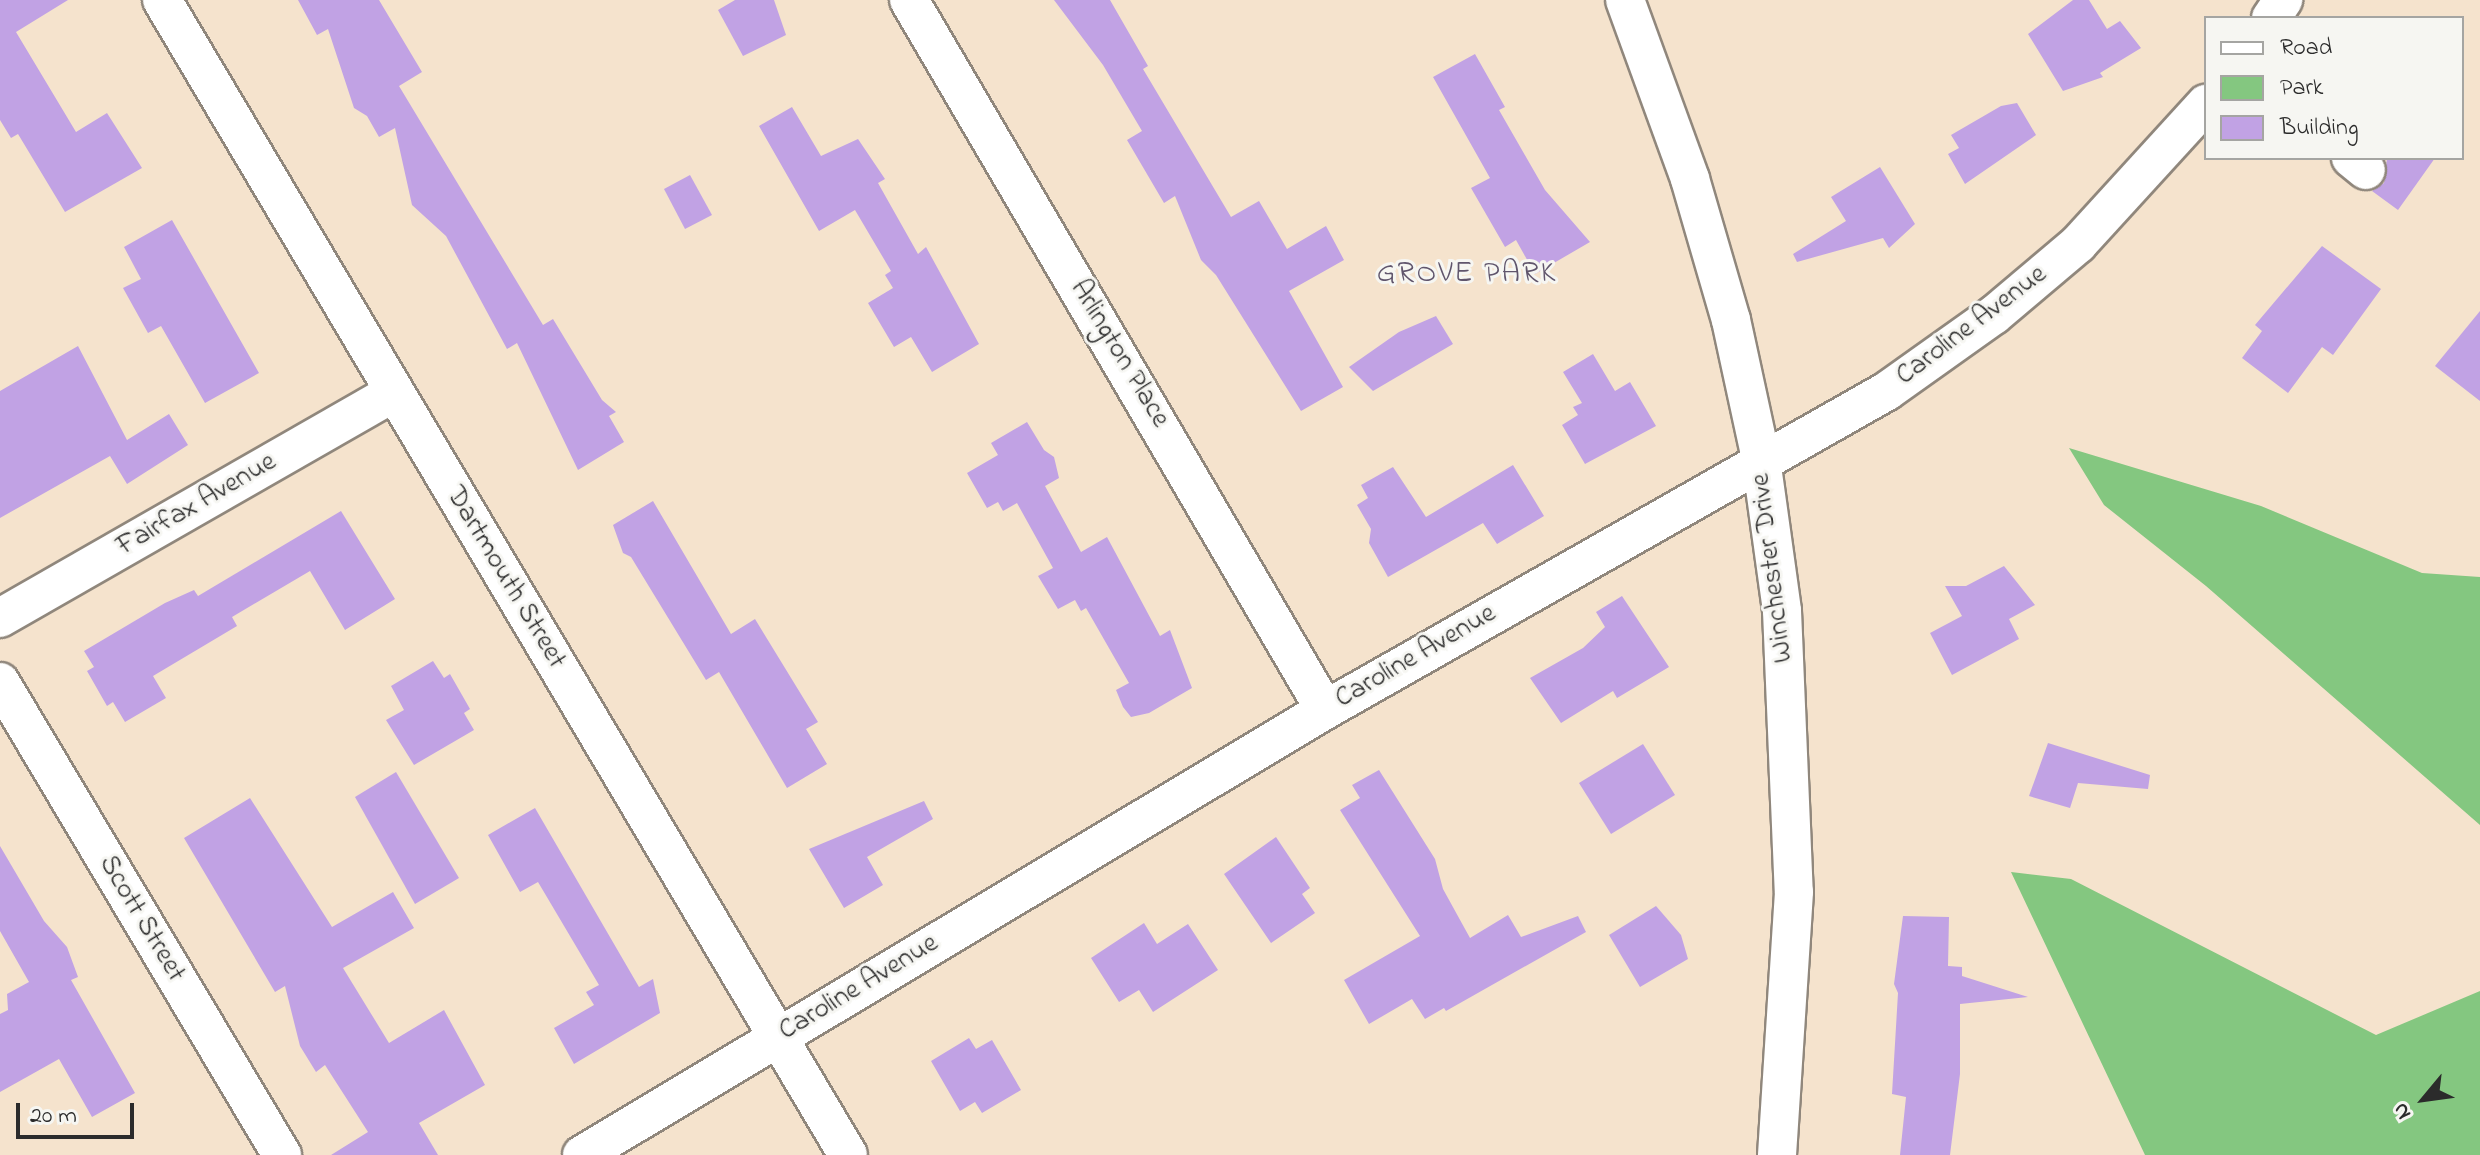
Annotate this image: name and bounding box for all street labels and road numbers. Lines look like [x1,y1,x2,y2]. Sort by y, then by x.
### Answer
street label: Caroline Avenue [1890,259,2054,393]
street label: Arlington Place [1062,274,1176,434]
street label: Fairfax Avenue [111,446,283,564]
street label: Winchester Drive [1745,471,1801,665]
street label: Dartmouth Street [437,481,573,675]
street label: Caroline Avenue [1330,598,1502,716]
street label: Scott Street [90,850,192,988]
street label: Caroline Avenue [773,927,945,1049]

